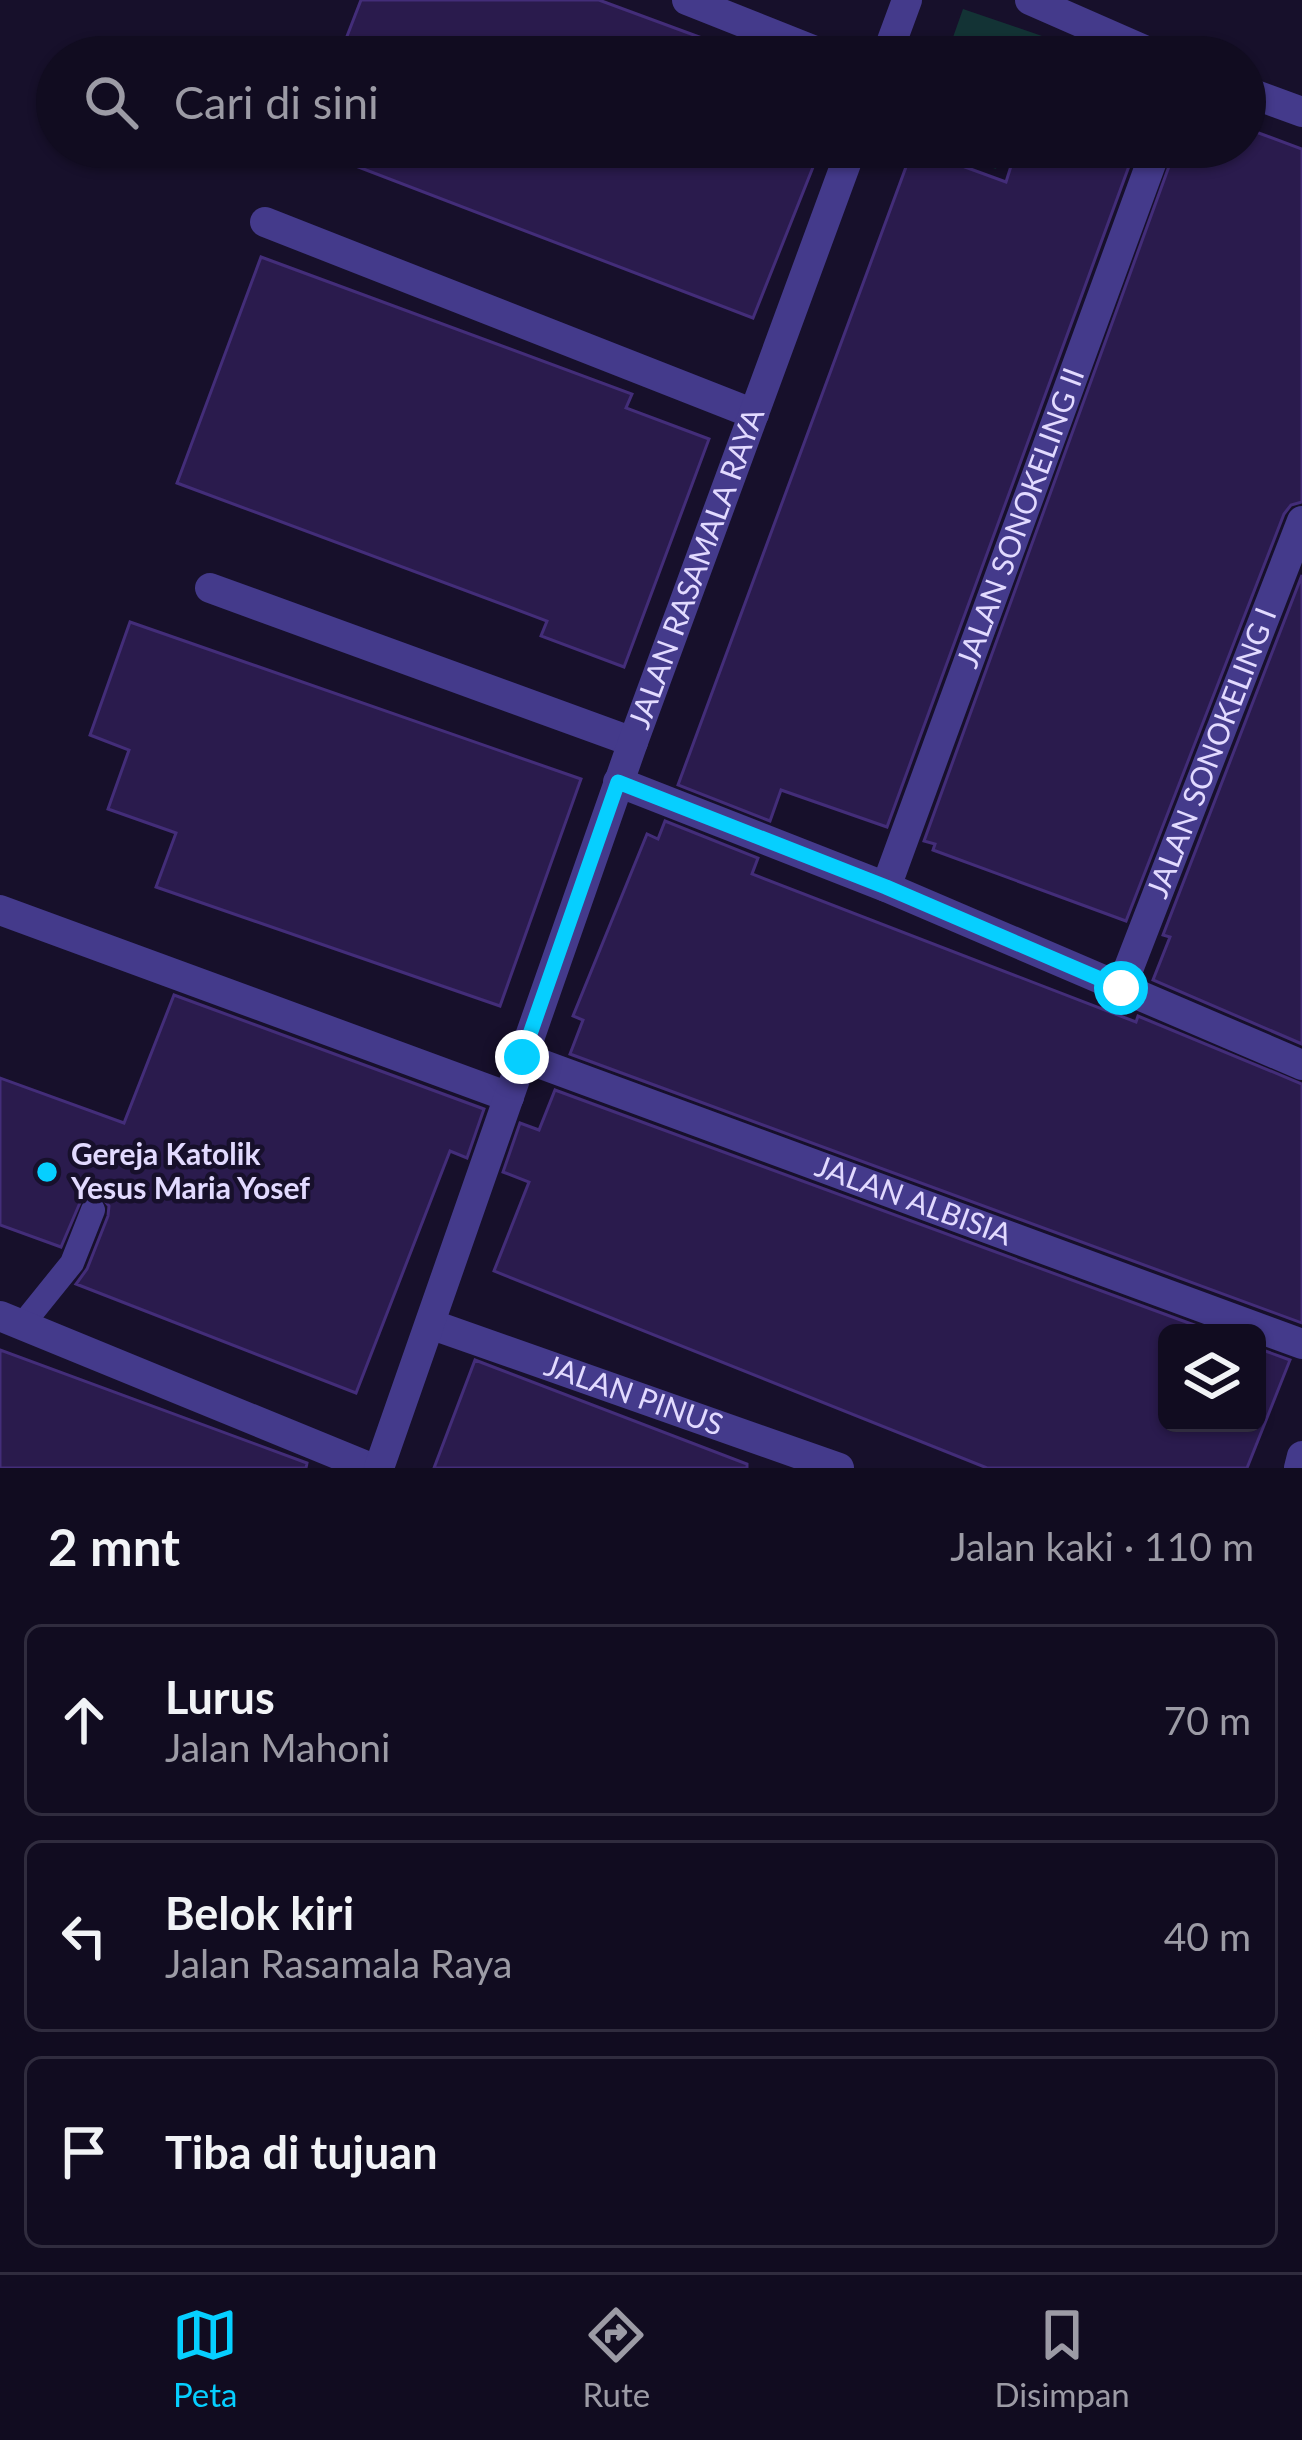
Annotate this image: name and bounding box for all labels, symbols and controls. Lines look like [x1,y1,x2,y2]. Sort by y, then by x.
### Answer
search box [36,36,1266,168]
icon: search [78,69,144,135]
text: Cari di sini [174,75,379,129]
street label: JALAN SONOKELING II [948,362,1091,672]
street label: JALAN RASAMALA RAYA [620,402,771,733]
street label: JALAN SONOKELING I [1138,602,1283,902]
route start [1094,961,1148,1015]
route end [495,1030,549,1084]
place label: Gereja Katolik Yesus Maria Yosef [70,1135,310,1205]
street label: JALAN ALBISIA [811,1147,1018,1252]
marker: Gereja Katolik Yesus Maria Yosef [34,1159,60,1185]
map controls [1158,1324,1266,1432]
button: layers [1158,1324,1266,1432]
street label: JALAN PINUS [540,1346,728,1442]
text: 2 mnt [48,1516,180,1577]
text: Jalan kaki · 110 m [950,1523,1254,1569]
text: Lurus [165,1670,275,1724]
icon: ahead [51,1687,117,1753]
text: 70 m [1164,1697,1251,1743]
text: Jalan Mahoni [165,1724,390,1770]
text: Belok kiri [165,1886,354,1940]
icon: left [51,1903,117,1969]
text: 40 m [1164,1913,1251,1959]
text: Jalan Rasamala Raya [165,1940,512,1986]
icon: arrive [51,2119,117,2185]
text: Tiba di tujuan [165,2125,438,2179]
tab: Peta [172,2302,238,2414]
tab: Rute [583,2302,650,2414]
tab: Disimpan [994,2302,1130,2414]

